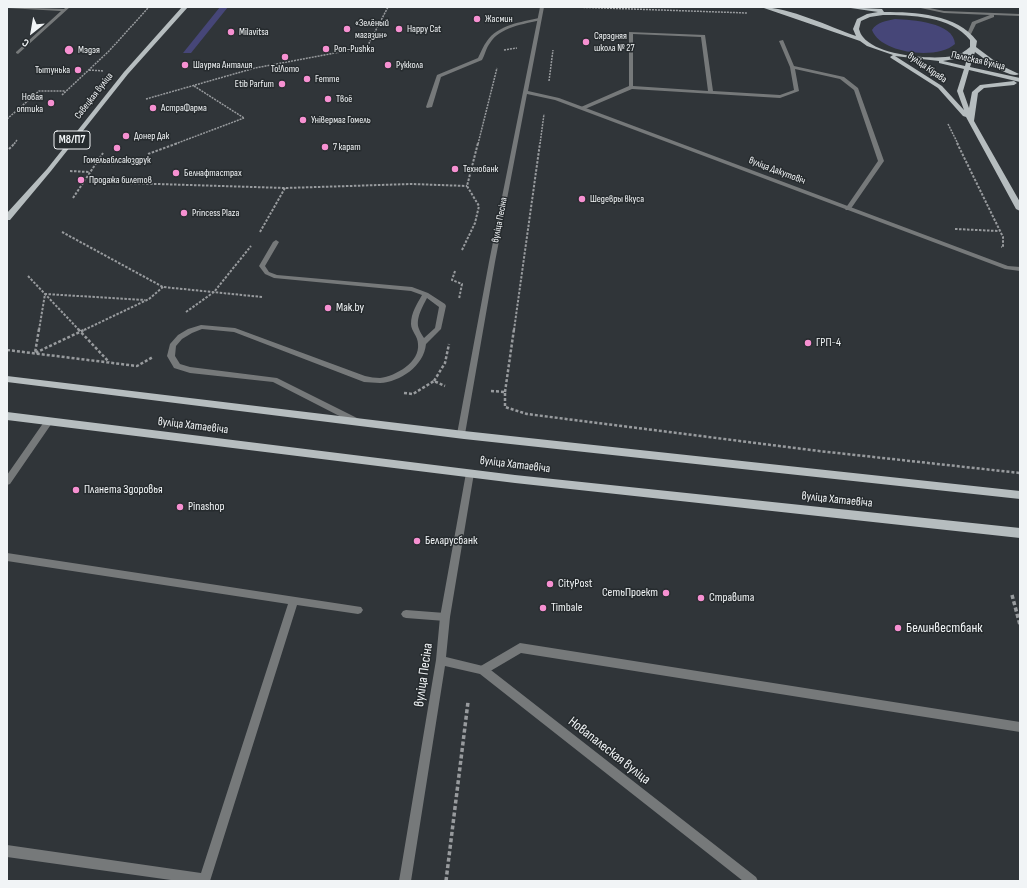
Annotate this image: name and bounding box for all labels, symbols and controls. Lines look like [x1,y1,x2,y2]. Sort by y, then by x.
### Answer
north arrow [12,12,52,52]
place label: Жасмин [485,13,513,25]
marker: Жасмин [472,14,482,24]
place label: «Зелёный магазин» [355,17,389,40]
place label: Happy Cat [407,23,441,35]
marker: «Зелёный магазин» [342,24,352,34]
marker: Happy Cat [394,24,404,34]
place label: Milavitsa [239,26,269,38]
marker: Milavitsa [226,27,236,37]
place label: Сярэдняя школа № 27 [594,30,634,54]
text: С [20,36,31,50]
marker: Сярэдняя школа № 27 [581,37,591,47]
place label: Pon-Pushka [334,43,374,55]
marker: Мэдэя [63,44,75,56]
place label: Мэдэя [78,44,100,56]
marker: Pon-Pushka [321,44,331,54]
street label: Палеская вуліца [950,49,1006,73]
street label: вуліца Кірава [905,50,949,86]
marker: То!Лото [280,52,290,62]
place label: Шаурма Анталия [193,59,252,71]
place label: Руккола [396,59,423,71]
marker: Шаурма Анталия [180,60,190,70]
marker: Руккола [383,60,393,70]
place label: То!Лото [271,63,299,75]
place label: Тытунька [35,64,70,76]
marker: Тытунька [73,65,83,75]
street label: Савецкая вуліца [72,70,116,122]
place label: Femme [315,73,340,85]
marker: Femme [302,74,312,84]
place label: Etib Parfum [235,78,274,90]
marker: Etib Parfum [277,79,287,89]
place label: Новая оптика [16,91,43,114]
place label: Твоё [336,93,352,105]
marker: Твоё [323,94,333,104]
marker: Новая оптика [46,98,56,108]
place label: АстраФарма [161,102,207,114]
marker: АстраФарма [148,103,158,113]
place label: Універмаг Гомель [311,114,371,126]
marker: Універмаг Гомель [298,115,308,125]
place label: Донер Дак [134,130,169,142]
road number: М8/П7 [54,131,90,149]
marker: Донер Дак [121,131,131,141]
place label: 7 карат [333,141,361,153]
marker: 7 карат [320,142,330,152]
marker: Гомельаблсаюздрук [112,143,122,153]
place label: Гомельаблсаюздрук [83,154,151,166]
street label: вуліца Дакутовіч [747,155,807,187]
place label: Технобанк [463,163,498,175]
marker: Технобанк [450,164,460,174]
place label: Белнафтастрах [184,167,242,179]
marker: Белнафтастрах [171,168,181,178]
place label: Продажа билетов [89,174,152,186]
marker: Продажа билетов [76,175,86,185]
place label: Шедевры вкуса [590,193,644,205]
marker: Шедевры вкуса [577,194,587,204]
street label: вуліца Песіна [490,196,510,244]
place label: Princess Plaza [192,207,239,219]
marker: Princess Plaza [179,208,189,218]
place label: Mak.by [336,301,364,315]
marker: Mak.by [323,303,333,313]
place label: ГРП-4 [816,336,841,350]
marker: ГРП-4 [803,338,813,348]
street label: вуліца Хатаевіча [157,415,229,437]
street label: вуліца Хатаевіча [479,454,551,476]
place label: Планета Здоровья [84,483,163,497]
marker: Планета Здоровья [71,485,81,495]
street label: вуліца Хатаевіча [801,489,873,511]
place label: Pinashop [188,500,224,514]
marker: Pinashop [175,502,185,512]
place label: Беларусбанк [425,534,477,548]
marker: Беларусбанк [412,536,422,546]
place label: CityPost [558,577,592,591]
marker: CityPost [545,579,555,589]
place label: СетьПроект [602,586,658,600]
marker: СетьПроект [661,588,671,598]
place label: Стравита [709,591,754,605]
marker: Стравита [696,593,706,603]
place label: Timbale [551,601,582,615]
marker: Timbale [538,603,548,613]
place label: Белинвестбанк [906,620,983,636]
marker: Белинвестбанк [893,623,903,633]
street label: вуліца Песіна [411,642,437,708]
street label: Новапалеская вуліца [564,714,654,788]

